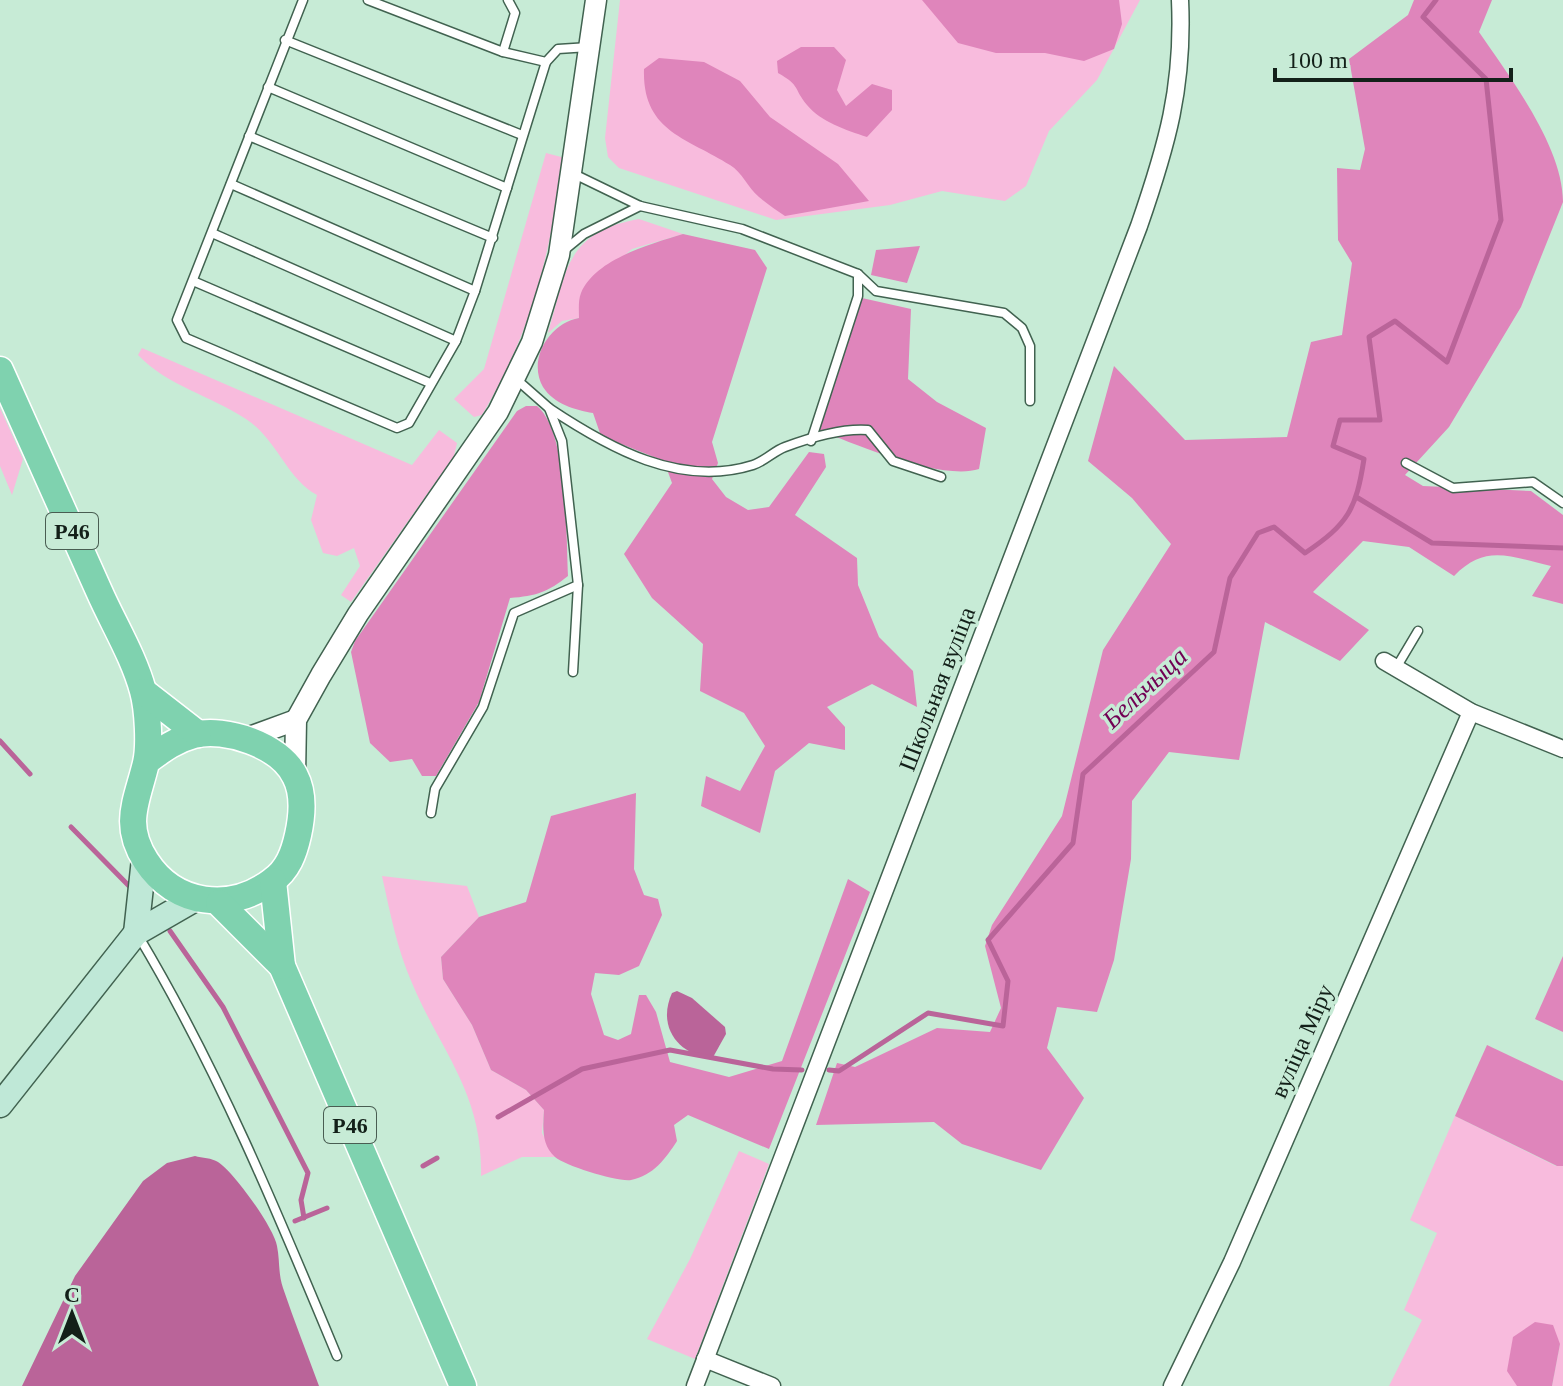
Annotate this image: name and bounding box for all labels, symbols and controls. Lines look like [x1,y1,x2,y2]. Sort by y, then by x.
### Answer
scale bar [1275,32,1511,82]
text: 100 m [1287,47,1348,73]
road number: Р46 [46,513,98,549]
street label: Школьная вуліца [894,603,980,775]
water label: Бельчыца [1096,642,1193,735]
street label: вуліца Міру [1265,980,1339,1102]
road number: Р46 [324,1107,376,1143]
north arrow [32,1274,112,1354]
text: С [64,1282,80,1307]

